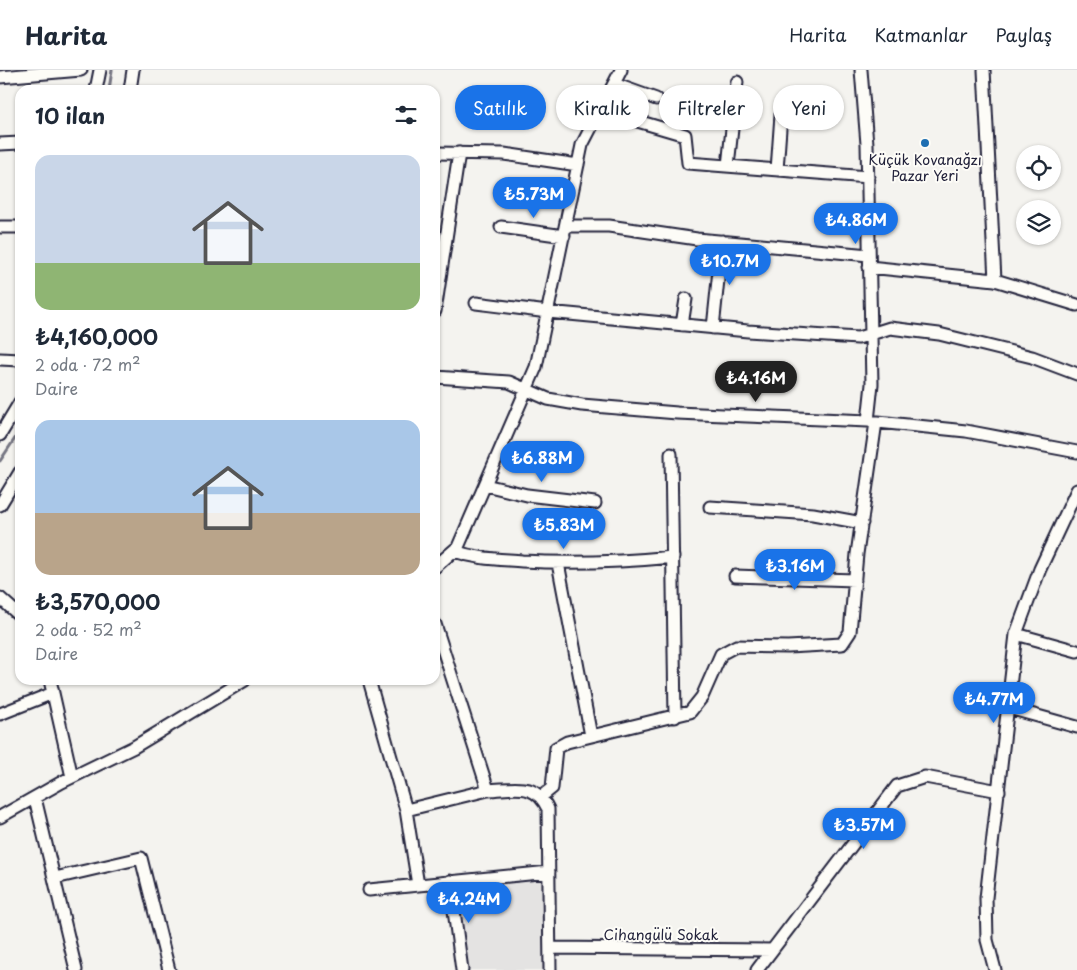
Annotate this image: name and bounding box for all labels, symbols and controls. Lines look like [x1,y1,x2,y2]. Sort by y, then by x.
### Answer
text: Harita [25,17,107,53]
text: Harita [789,21,846,48]
text: Katmanlar [874,21,967,48]
text: Paylaş [995,21,1052,48]
chip: Satılık [455,85,546,130]
chip: Kiralık [556,85,649,130]
chip: Filtreler [659,85,763,130]
chip: Yeni [773,85,844,130]
text: 10 ilan [35,99,105,131]
icon: filters [392,101,420,129]
marker: Küçük Kovanağzı Pazar Yeri [919,137,931,149]
map controls [1016,145,1061,245]
button: locate [1016,145,1061,190]
place label: Küçük Kovanağzı Pazar Yeri [868,149,982,186]
pin: ₺5.73M [493,176,575,219]
text: ₺5.73M [504,181,564,205]
icon: home [183,188,273,278]
button: layers [1016,200,1061,245]
pin: ₺4.86M [815,202,897,245]
text: ₺4.86M [825,207,887,231]
pin: ₺10.7M [689,244,771,286]
text: ₺10.7M [701,248,759,272]
text: ₺4,160,000 [35,320,158,352]
text: 2 oda · 72 m² [35,352,140,376]
pin: ₺4.16M [715,360,797,403]
text: ₺4.16M [726,365,786,389]
text: Daire [35,376,78,400]
pin: ₺6.88M [501,440,583,483]
text: ₺6.88M [511,445,573,469]
icon: home [183,453,273,543]
pin: ₺5.83M [523,508,605,550]
text: ₺5.83M [533,512,595,536]
pin: ₺3.16M [754,548,836,591]
text: ₺3.16M [765,553,825,577]
text: ₺3,570,000 [35,585,160,617]
text: 2 oda · 52 m² [35,617,142,641]
text: Daire [35,641,78,665]
pin: ₺4.77M [953,682,1035,724]
text: ₺4.77M [964,686,1024,710]
pin: ₺3.57M [823,808,905,850]
text: ₺3.57M [834,812,894,836]
pin: ₺4.24M [428,882,510,924]
text: ₺4.24M [437,886,501,910]
street label: Cihangülü Sokak [604,924,718,945]

